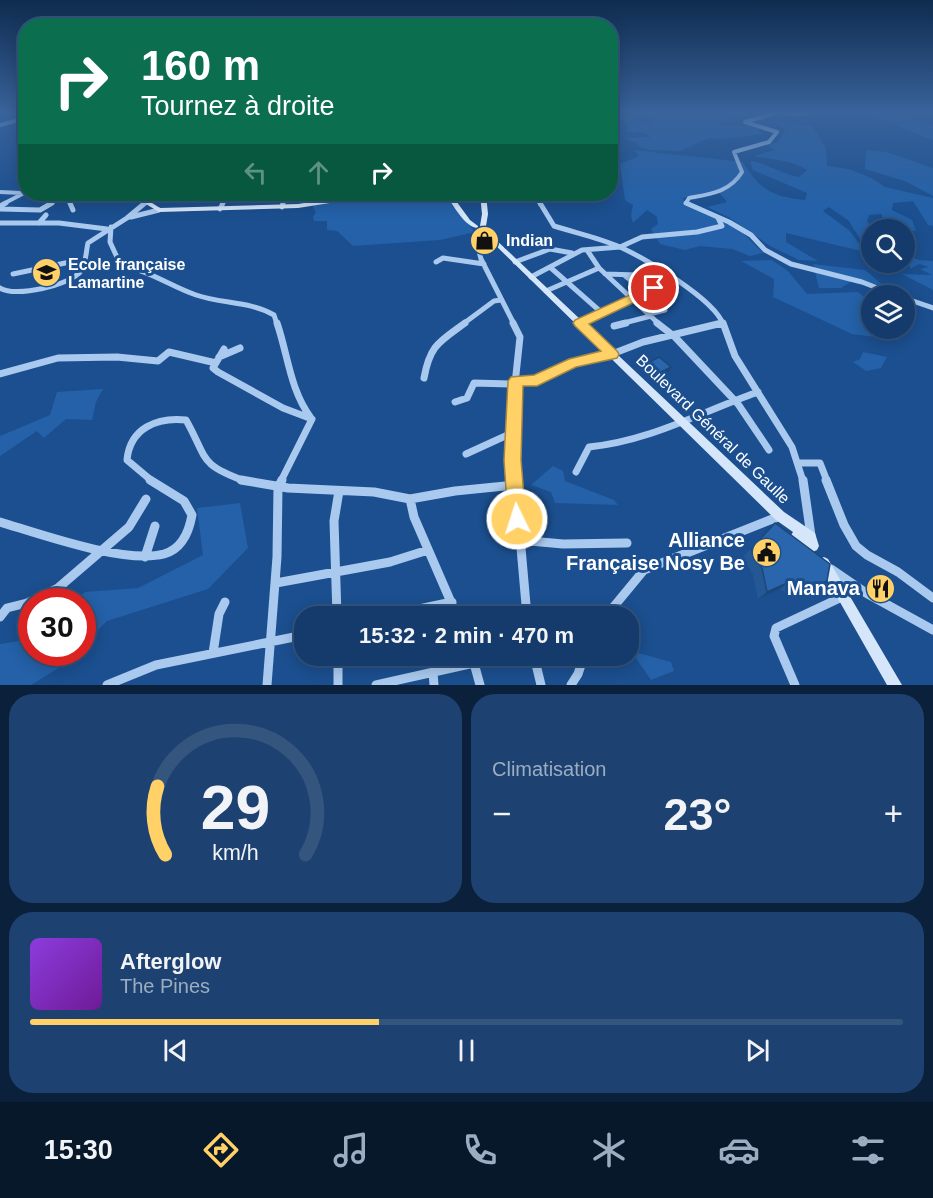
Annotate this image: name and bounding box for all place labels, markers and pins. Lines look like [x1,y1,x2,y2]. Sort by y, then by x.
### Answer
shop icon: Indian [469,224,501,256]
place label: Indian [506,232,553,249]
place label: Ecole française Lamartine [68,256,186,291]
school or university icon: Ecole française Lamartine [31,257,63,289]
pin [628,262,679,313]
place label: Alliance Française Nosy Be [566,529,745,574]
public building icon: Alliance Française Nosy Be [750,536,782,568]
restaurant icon: Manava [865,572,897,604]
place label: Manava [787,577,861,599]

